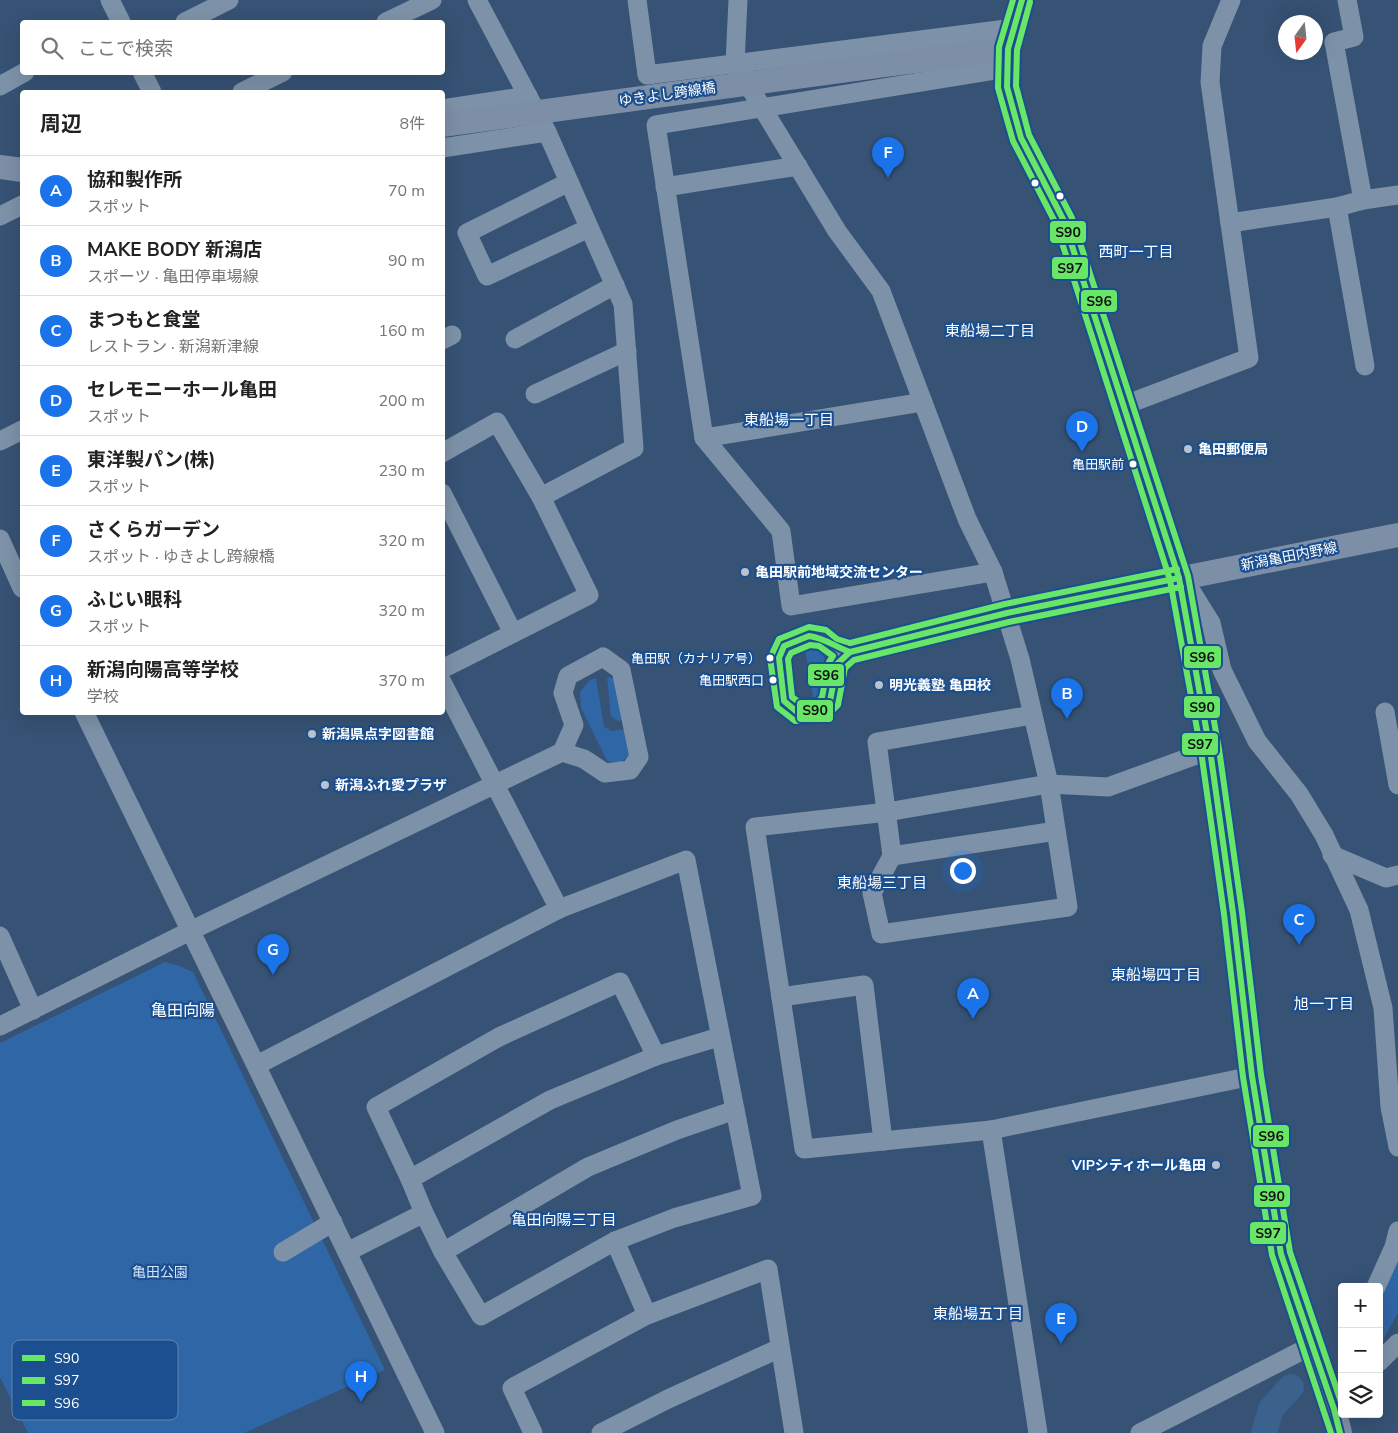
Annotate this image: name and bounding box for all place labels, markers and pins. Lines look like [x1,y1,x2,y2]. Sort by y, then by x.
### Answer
pin: F [872,137,904,178]
unlabelled marker [1030,178,1040,188]
unlabelled marker [1055,191,1065,201]
pin: D [1066,411,1098,452]
place label: 亀田郵便局 [1198,440,1268,459]
marker: 亀田郵便局 [1182,443,1194,455]
place label: 亀田駅前 [1072,456,1124,474]
marker: 亀田駅前 [1128,459,1138,469]
place label: 亀田駅前地域交流センター [755,563,923,582]
marker: 亀田駅前地域交流センター [739,566,751,578]
place label: 亀田駅（カナリア号） [631,650,761,668]
marker: 亀田駅（カナリア号） [765,653,775,663]
place label: 亀田駅西口 [699,672,764,690]
marker: 亀田駅西口 [768,675,778,685]
place label: 明光義塾 亀田校 [889,676,991,695]
pin: B [1051,678,1083,719]
marker: 明光義塾 亀田校 [873,679,885,691]
place label: 新潟県点字図書館 [322,725,434,744]
marker: 新潟県点字図書館 [306,728,318,740]
place label: 新潟ふれ愛プラザ [335,776,447,795]
marker: 新潟ふれ愛プラザ [319,779,331,791]
pin: C [1283,904,1315,945]
pin: G [257,934,289,975]
pin: A [957,978,989,1019]
place label: VIPシティホール亀田 [1071,1156,1206,1175]
marker: VIPシティホール亀田 [1210,1159,1222,1171]
pin: E [1045,1303,1077,1344]
pin: H [345,1361,377,1402]

